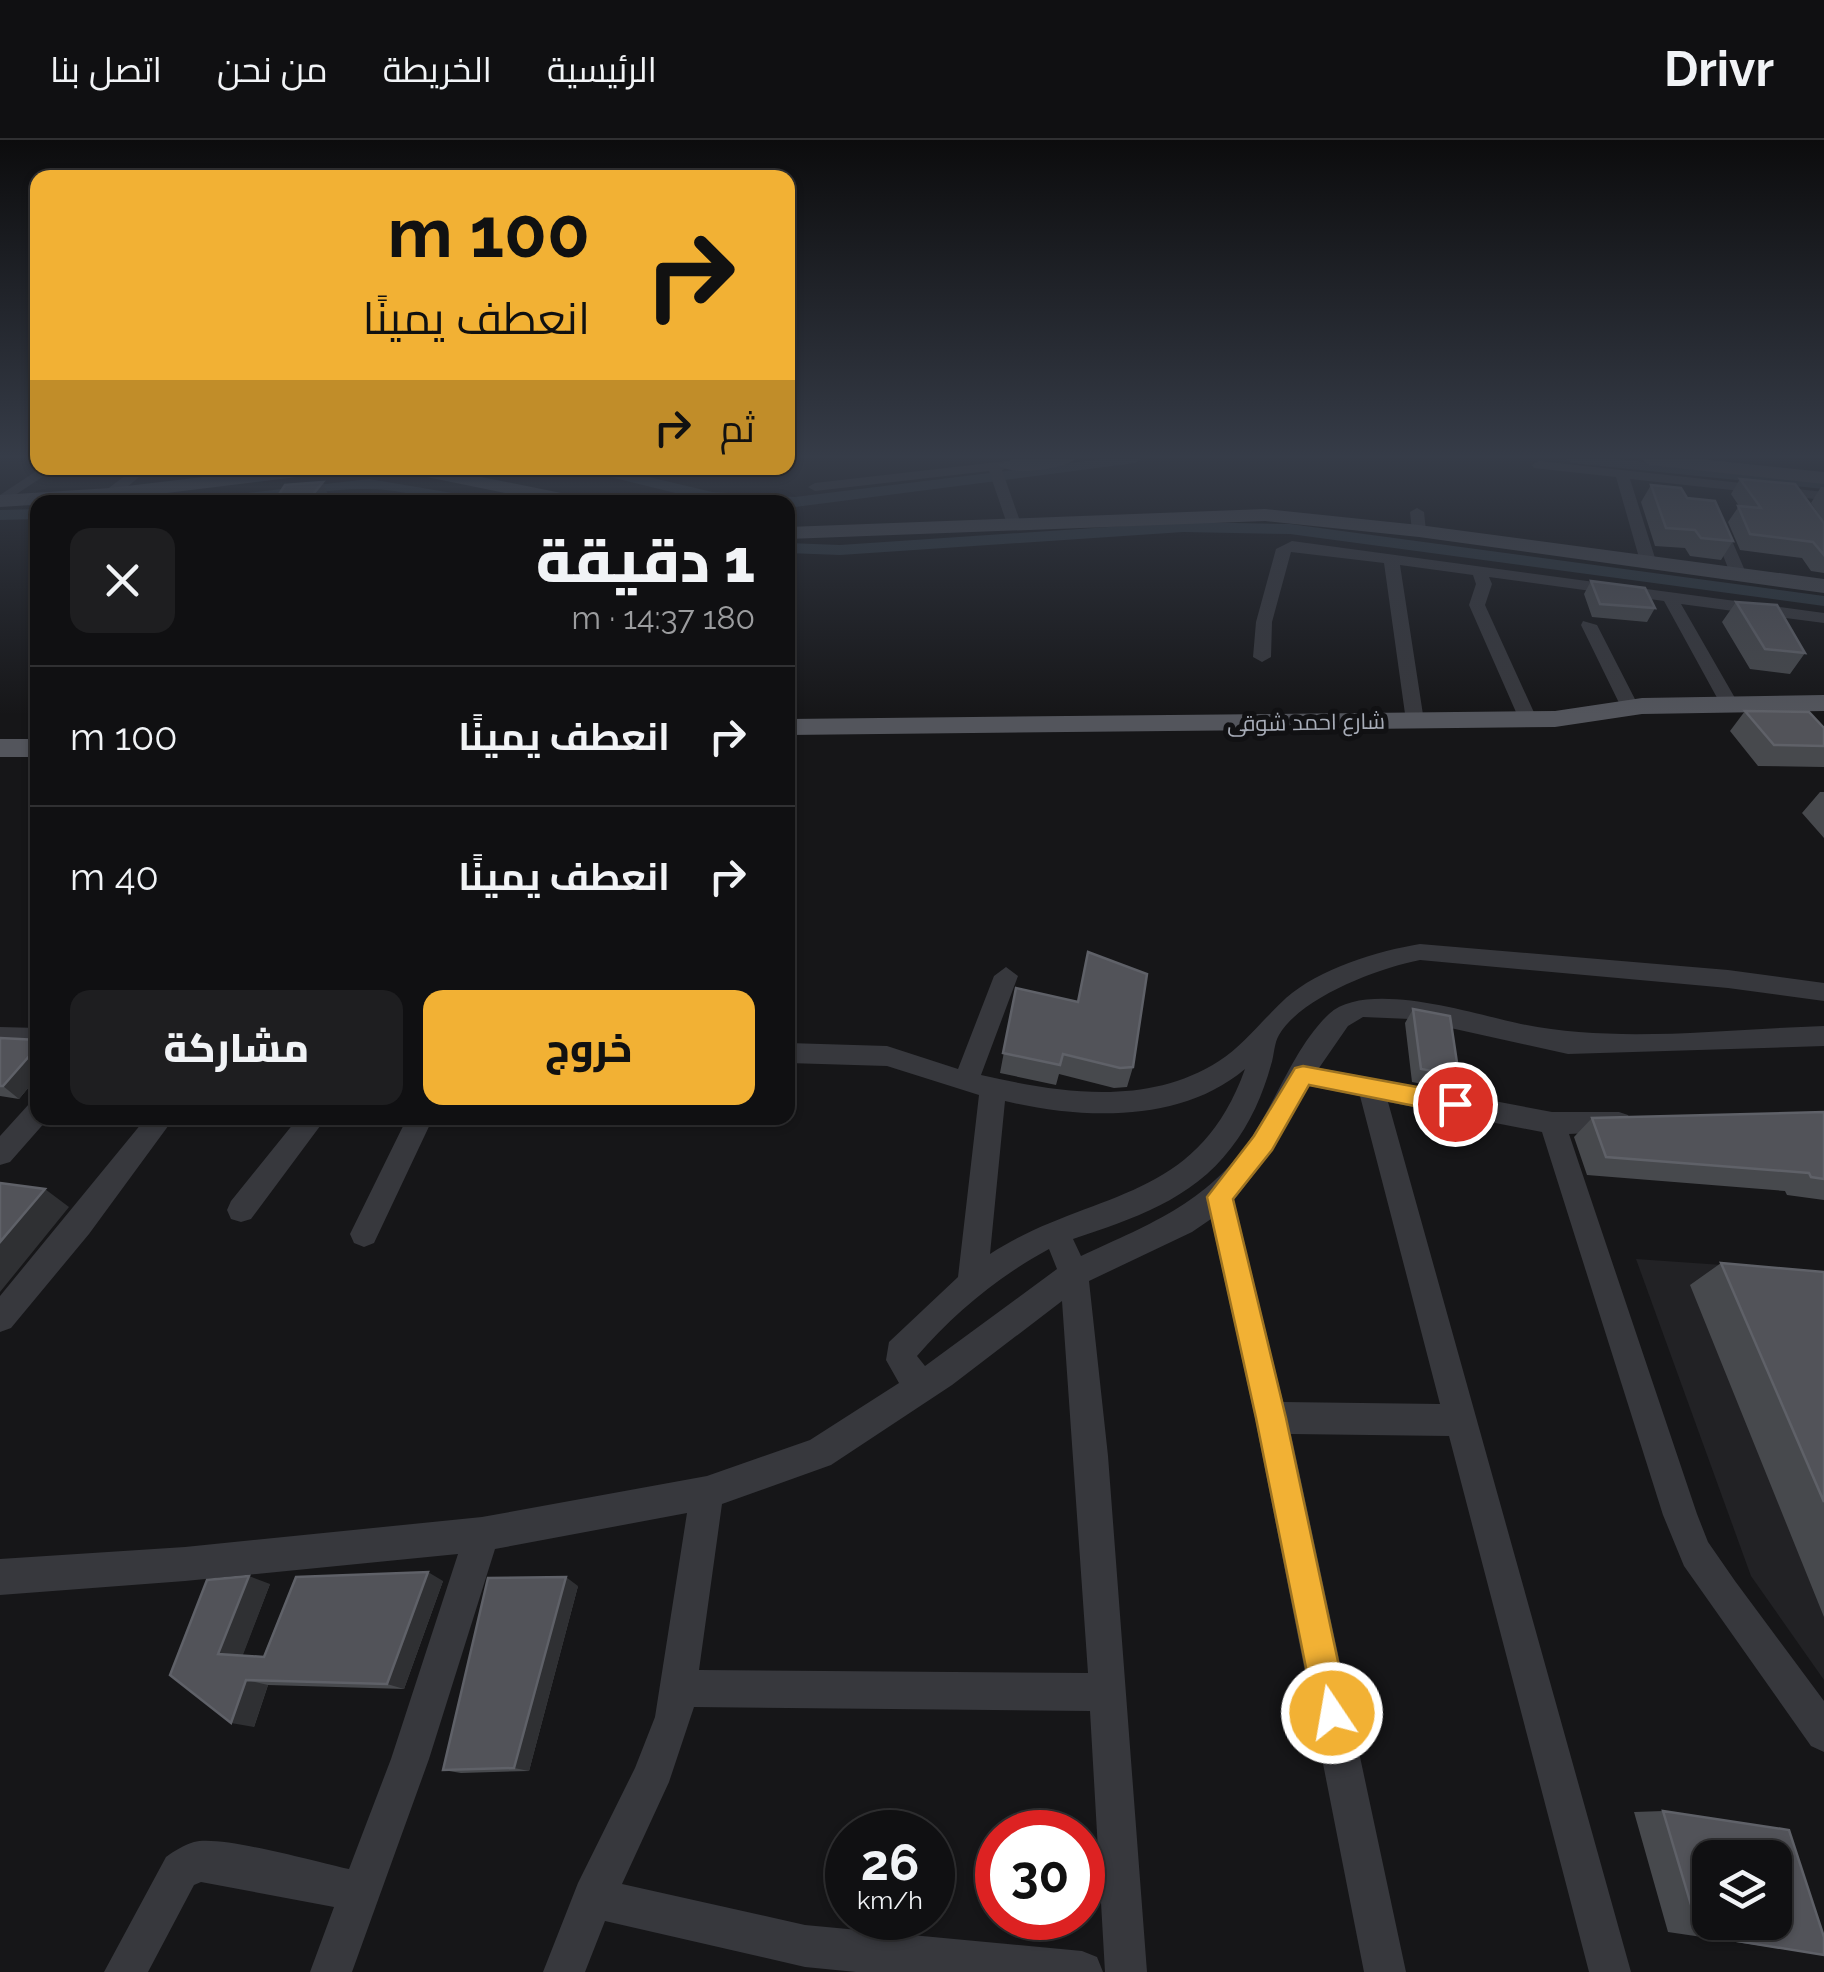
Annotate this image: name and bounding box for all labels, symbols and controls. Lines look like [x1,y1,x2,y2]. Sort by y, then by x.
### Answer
text: Drivr [1664,41,1774,97]
text: اتصل بنا [50,49,162,90]
text: من نحن [217,49,328,90]
text: الخريطة [383,49,492,90]
text: الرئيسية [547,49,657,90]
text: 100 m [387,191,590,273]
icon: right [625,210,755,340]
text: انعطف يمينًا [362,292,590,345]
icon: right [645,400,700,455]
text: ثم [720,406,755,451]
text: 1 دقيقة [536,526,755,596]
button: close [70,528,175,633]
text: 180 m · 14:37 [572,599,755,636]
street label: شارع احمد شوقى [1227,708,1385,738]
icon: right [700,709,755,764]
text: 100 m [70,714,177,759]
text: انعطف يمينًا [458,714,670,759]
icon: right [700,849,755,904]
text: 40 m [70,854,159,899]
text: انعطف يمينًا [458,854,670,899]
button: مشاركة [70,990,403,1105]
button: خروج [423,990,755,1105]
pin [1413,1062,1498,1147]
icon: arrive [1428,1077,1483,1132]
position arrow [1280,1661,1384,1765]
speed limit sign: 30 [975,1810,1105,1940]
text: 26 [861,1833,919,1892]
map controls [1692,1840,1792,1940]
button: layers [1692,1840,1792,1940]
text: km/h [857,1885,923,1915]

